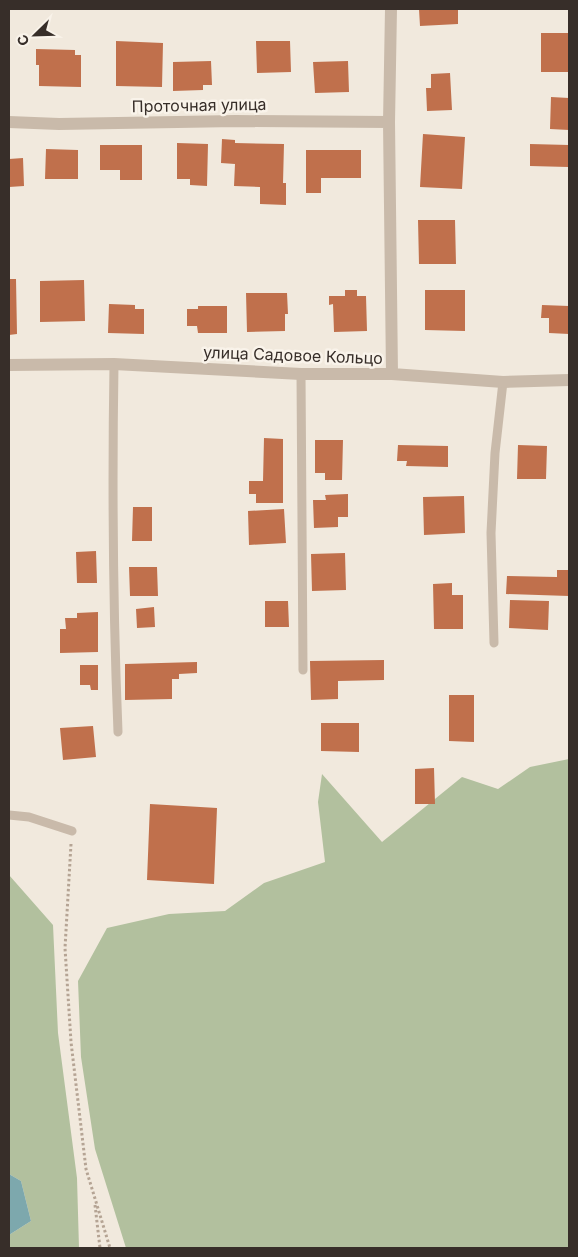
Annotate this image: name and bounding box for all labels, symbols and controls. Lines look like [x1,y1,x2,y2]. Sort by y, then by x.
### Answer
north arrow [10,10,60,60]
text: С [13,32,32,48]
street label: Проточная улица [131,94,267,116]
street label: улица Садовое Кольцо [203,342,383,368]

